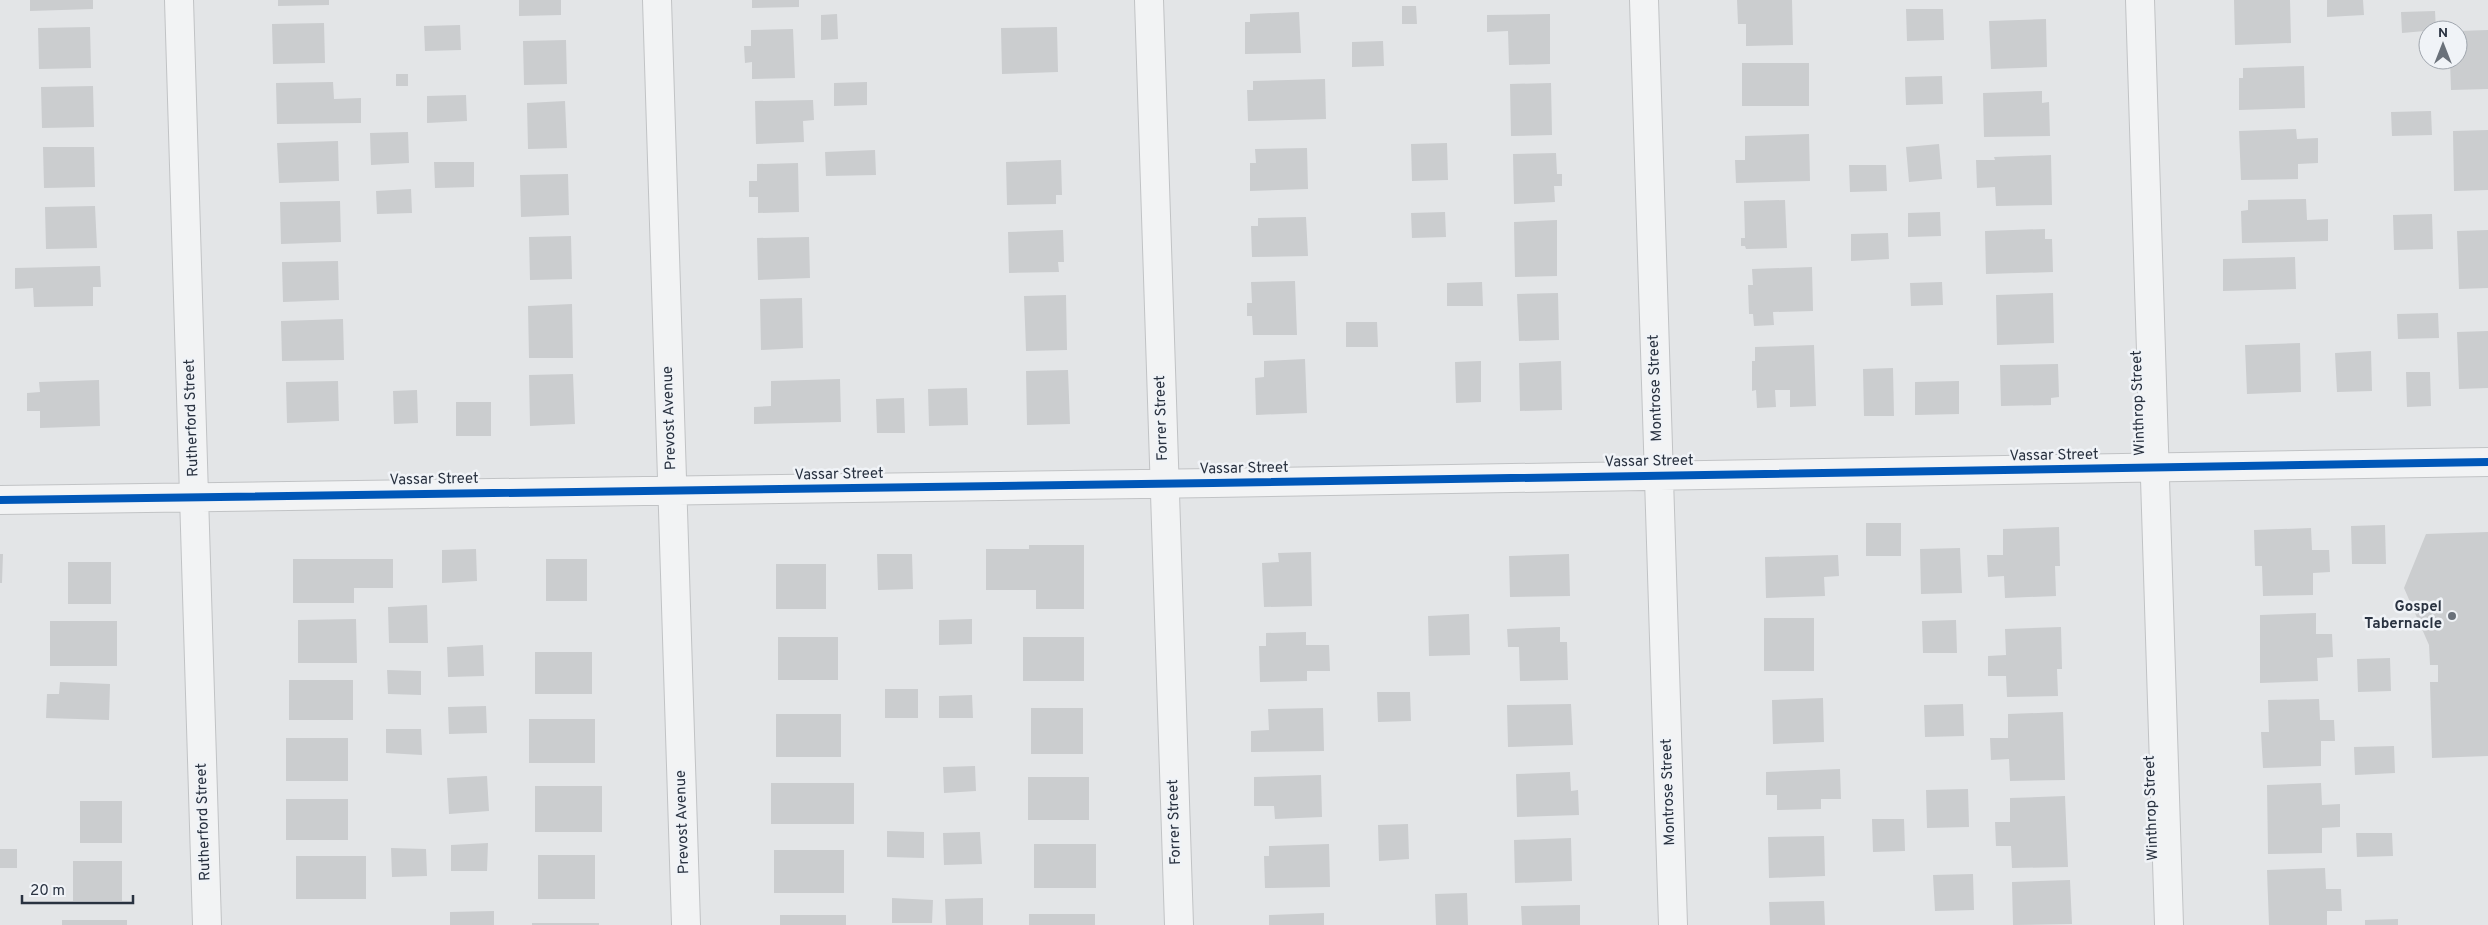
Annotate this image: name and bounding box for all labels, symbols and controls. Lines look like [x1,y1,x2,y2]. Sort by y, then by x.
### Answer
north arrow [2418,20,2468,70]
text: N [2438,25,2448,42]
street label: Montrose Street [1645,334,1667,442]
street label: Winthrop Street [2128,350,2150,456]
street label: Rutherford Street [180,359,204,477]
street label: Prevost Avenue [659,366,681,470]
street label: Forrer Street [1151,375,1173,461]
street label: Vassar Street [2009,446,2099,466]
street label: Vassar Street [1604,452,1694,472]
street label: Vassar Street [1199,459,1289,479]
street label: Vassar Street [794,465,884,485]
street label: Vassar Street [389,470,479,490]
place label: Gospel Tabernacle [2364,598,2442,634]
marker: Gospel Tabernacle [2446,610,2458,622]
street label: Montrose Street [1658,738,1680,846]
street label: Winthrop Street [2141,755,2163,861]
street label: Rutherford Street [192,763,216,881]
street label: Prevost Avenue [672,770,694,874]
street label: Forrer Street [1164,779,1186,865]
scale bar [22,872,134,904]
text: 20 m [30,882,65,901]

